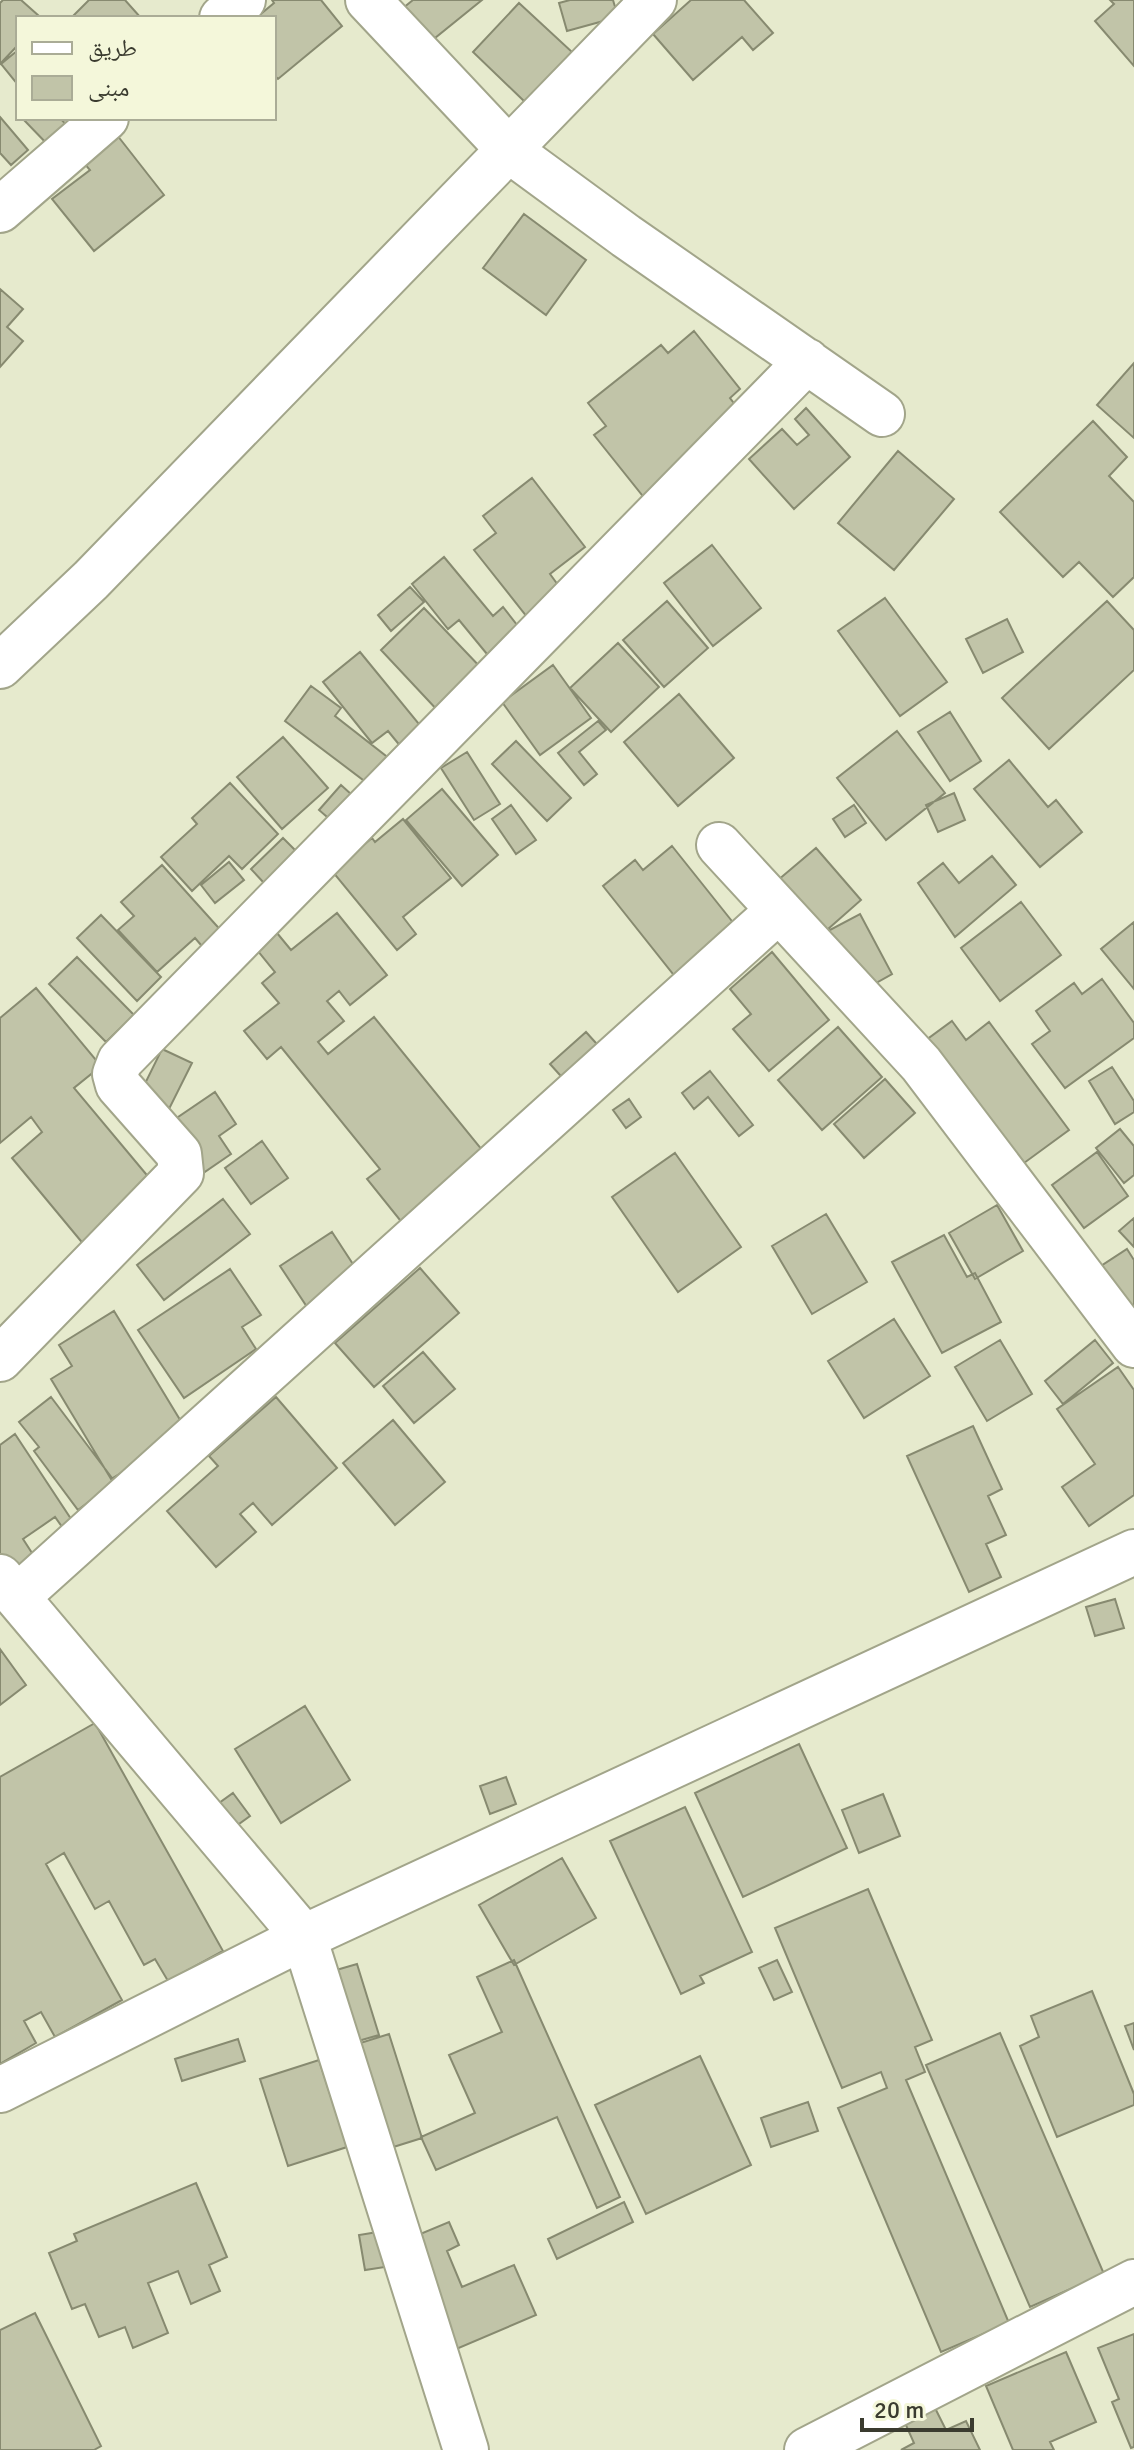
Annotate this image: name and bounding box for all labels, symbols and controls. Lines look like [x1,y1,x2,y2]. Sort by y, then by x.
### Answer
legend [16,16,276,120]
text: طريق [88,33,137,63]
text: مبنى [88,73,129,103]
scale bar [862,2382,972,2432]
text: 20 m [874,2395,924,2425]

